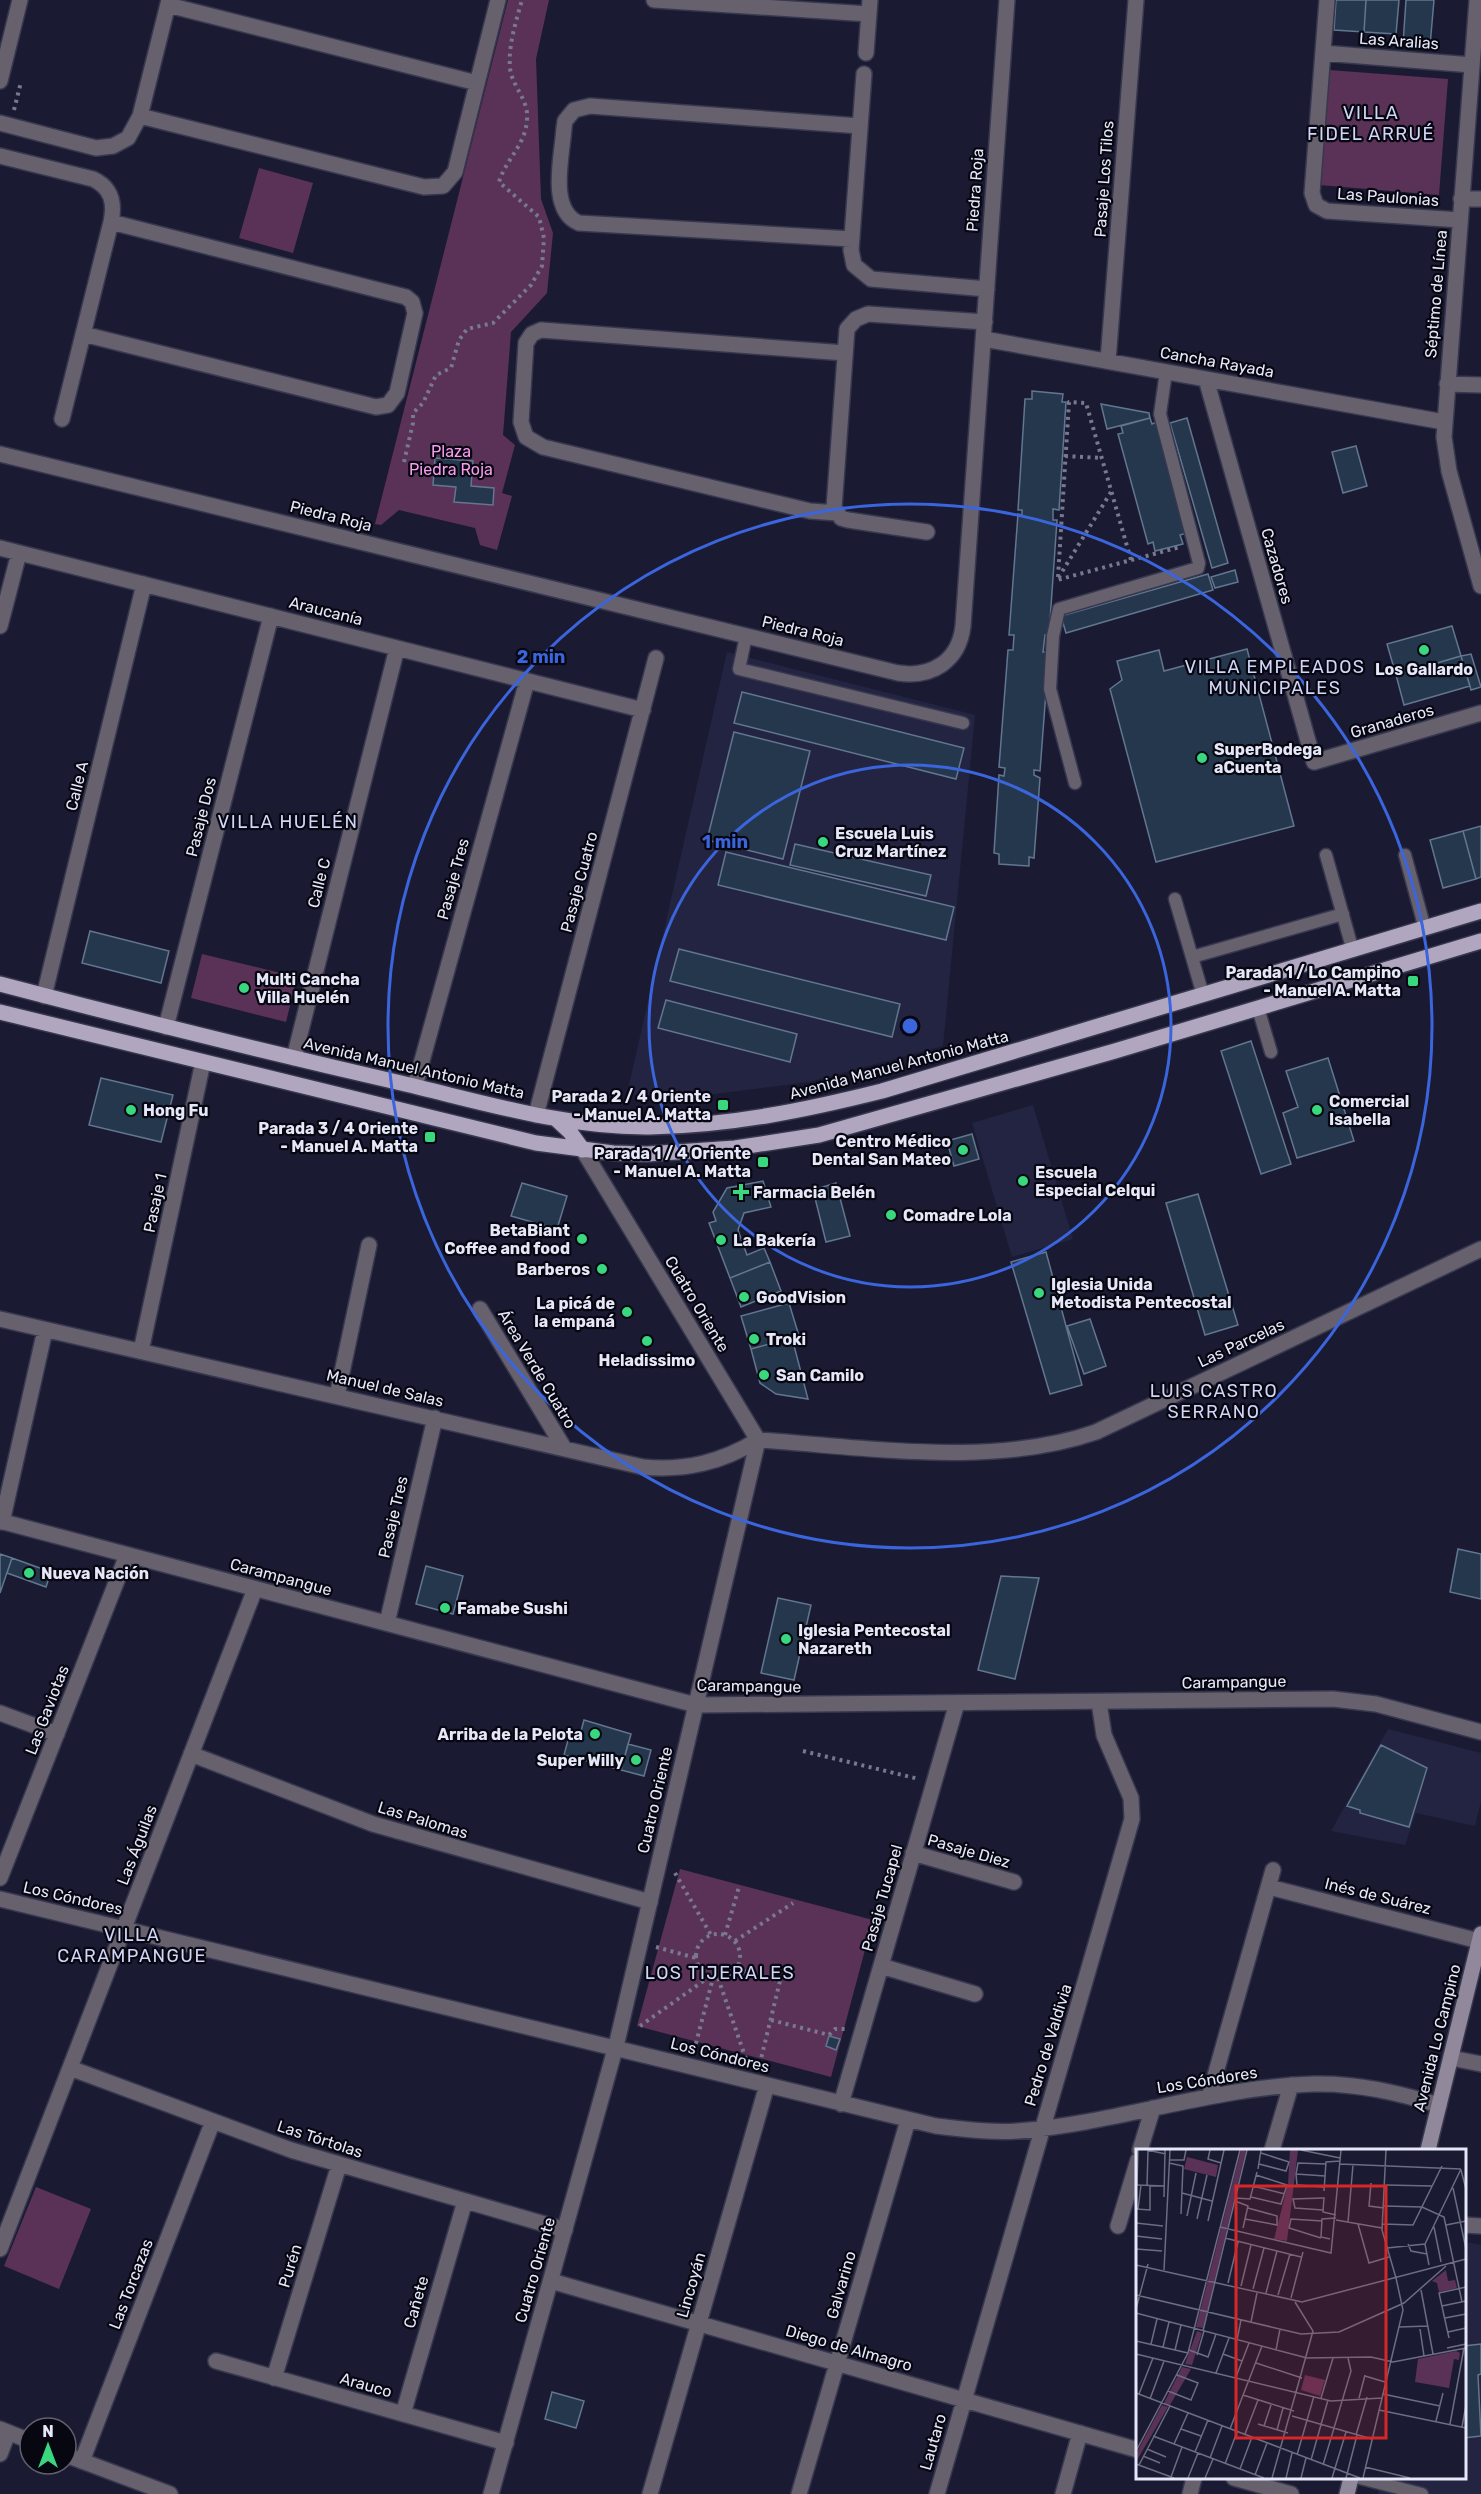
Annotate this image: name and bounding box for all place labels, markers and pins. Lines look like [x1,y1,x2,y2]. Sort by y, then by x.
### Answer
marker: Los Gallardo [1417,643,1431,657]
place label: Los Gallardo [1375,660,1473,679]
place label: SuperBodega aCuenta [1214,740,1322,777]
marker: SuperBodega aCuenta [1195,751,1209,765]
place label: Escuela Luis Cruz Martínez [835,824,947,861]
marker: Escuela Luis Cruz Martínez [816,835,830,849]
place label: Parada 1 / Lo Campino - Manuel A. Matta [1225,963,1401,1000]
place label: Multi Cancha Villa Huelén [256,970,360,1007]
marker: Parada 1 / Lo Campino - Manuel A. Matta [1406,974,1420,988]
marker: Multi Cancha Villa Huelén [237,981,251,995]
centre of rings [900,1016,920,1036]
place label: Parada 2 / 4 Oriente - Manuel A. Matta [551,1087,711,1124]
place label: Comercial Isabella [1329,1092,1409,1129]
marker: Parada 2 / 4 Oriente - Manuel A. Matta [716,1098,730,1112]
place label: Hong Fu [143,1101,209,1120]
marker: Hong Fu [124,1103,138,1117]
marker: Comercial Isabella [1310,1103,1324,1117]
place label: Parada 3 / 4 Oriente - Manuel A. Matta [258,1119,418,1156]
marker: Parada 3 / 4 Oriente - Manuel A. Matta [423,1130,437,1144]
place label: Centro Médico Dental San Mateo [812,1132,951,1169]
marker: Centro Médico Dental San Mateo [956,1143,970,1157]
place label: Parada 1 / 4 Oriente - Manuel A. Matta [594,1144,751,1181]
marker: Parada 1 / 4 Oriente - Manuel A. Matta [756,1155,770,1169]
place label: Escuela Especial Celqui [1035,1163,1155,1200]
marker: Escuela Especial Celqui [1016,1174,1030,1188]
place label: Farmacia Belén [753,1183,875,1202]
marker: Farmacia Belén [734,1185,748,1199]
place label: Comadre Lola [903,1206,1012,1225]
marker: Comadre Lola [884,1208,898,1222]
place label: BetaBiant Coffee and food [444,1221,571,1258]
place label: La Bakería [733,1231,816,1250]
marker: BetaBiant Coffee and food [575,1232,589,1246]
marker: La Bakería [714,1233,728,1247]
place label: Barberos [517,1260,590,1279]
marker: Barberos [595,1262,609,1276]
place label: Iglesia Unida Metodista Pentecostal [1051,1275,1232,1312]
marker: Iglesia Unida Metodista Pentecostal [1032,1286,1046,1300]
place label: GoodVision [756,1288,846,1307]
marker: GoodVision [737,1290,751,1304]
place label: La picá de la empaná [534,1294,615,1331]
marker: La picá de la empaná [620,1305,634,1319]
place label: Troki [766,1330,806,1349]
marker: Troki [747,1332,761,1346]
marker: Heladissimo [640,1334,654,1348]
place label: Heladissimo [599,1351,696,1370]
place label: San Camilo [776,1366,864,1385]
marker: San Camilo [757,1368,771,1382]
place label: Nueva Nación [41,1564,149,1583]
marker: Nueva Nación [22,1566,36,1580]
place label: Famabe Sushi [457,1599,568,1618]
marker: Famabe Sushi [438,1601,452,1615]
place label: Iglesia Pentecostal Nazareth [798,1621,951,1658]
marker: Iglesia Pentecostal Nazareth [779,1632,793,1646]
place label: Arriba de la Pelota [438,1725,583,1744]
marker: Arriba de la Pelota [588,1727,602,1741]
place label: Super Willy [537,1751,624,1770]
marker: Super Willy [629,1753,643,1767]

